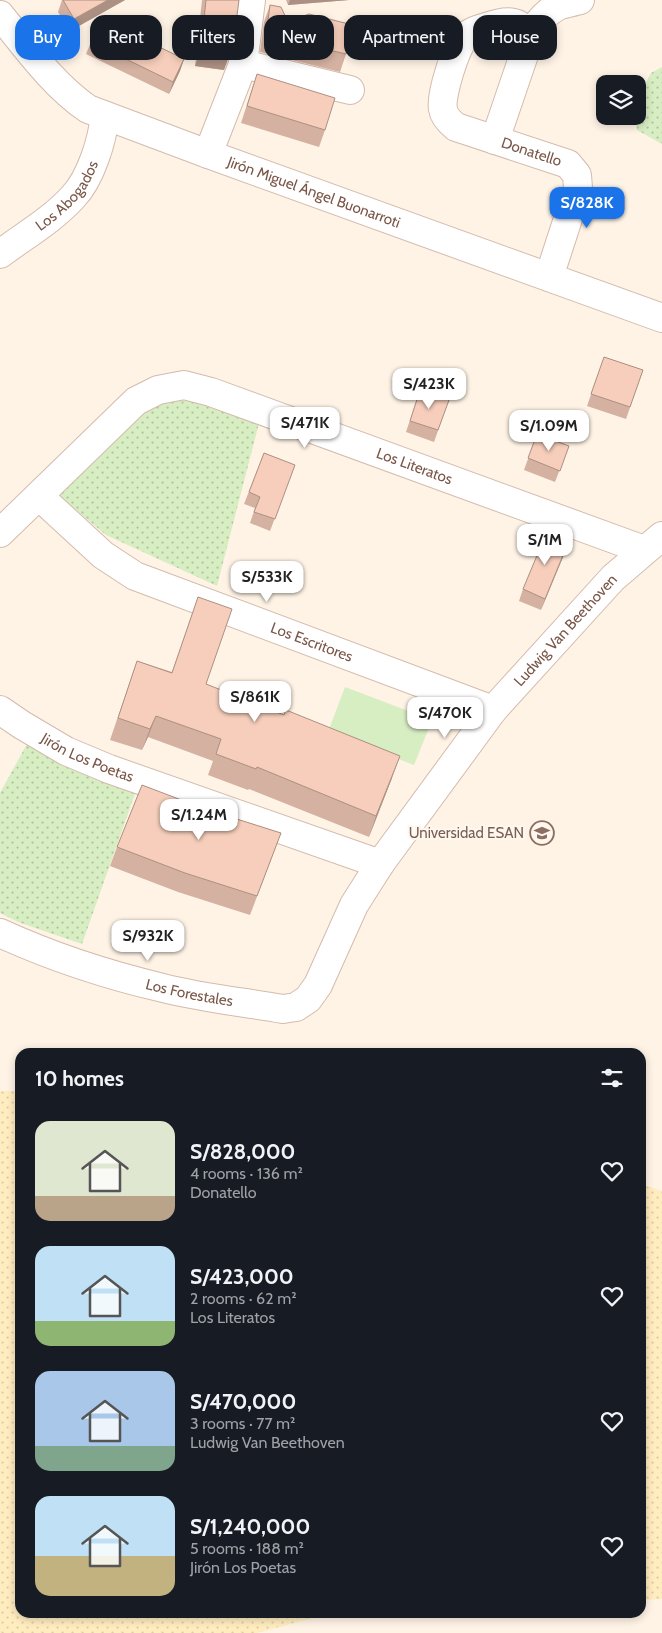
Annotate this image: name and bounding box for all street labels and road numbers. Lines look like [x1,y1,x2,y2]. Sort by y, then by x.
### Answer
street label: Donatello [499,134,564,170]
street label: Jirón Miguel Ángel Buonarroti [224,152,403,232]
street label: Los Abogados [32,158,102,235]
street label: Los Literatos [374,444,455,488]
street label: Ludwig Van Beethoven [510,571,621,690]
street label: Los Escritores [268,619,355,666]
street label: Jirón Los Poetas [37,729,136,786]
street label: Los Forestales [144,975,234,1010]

